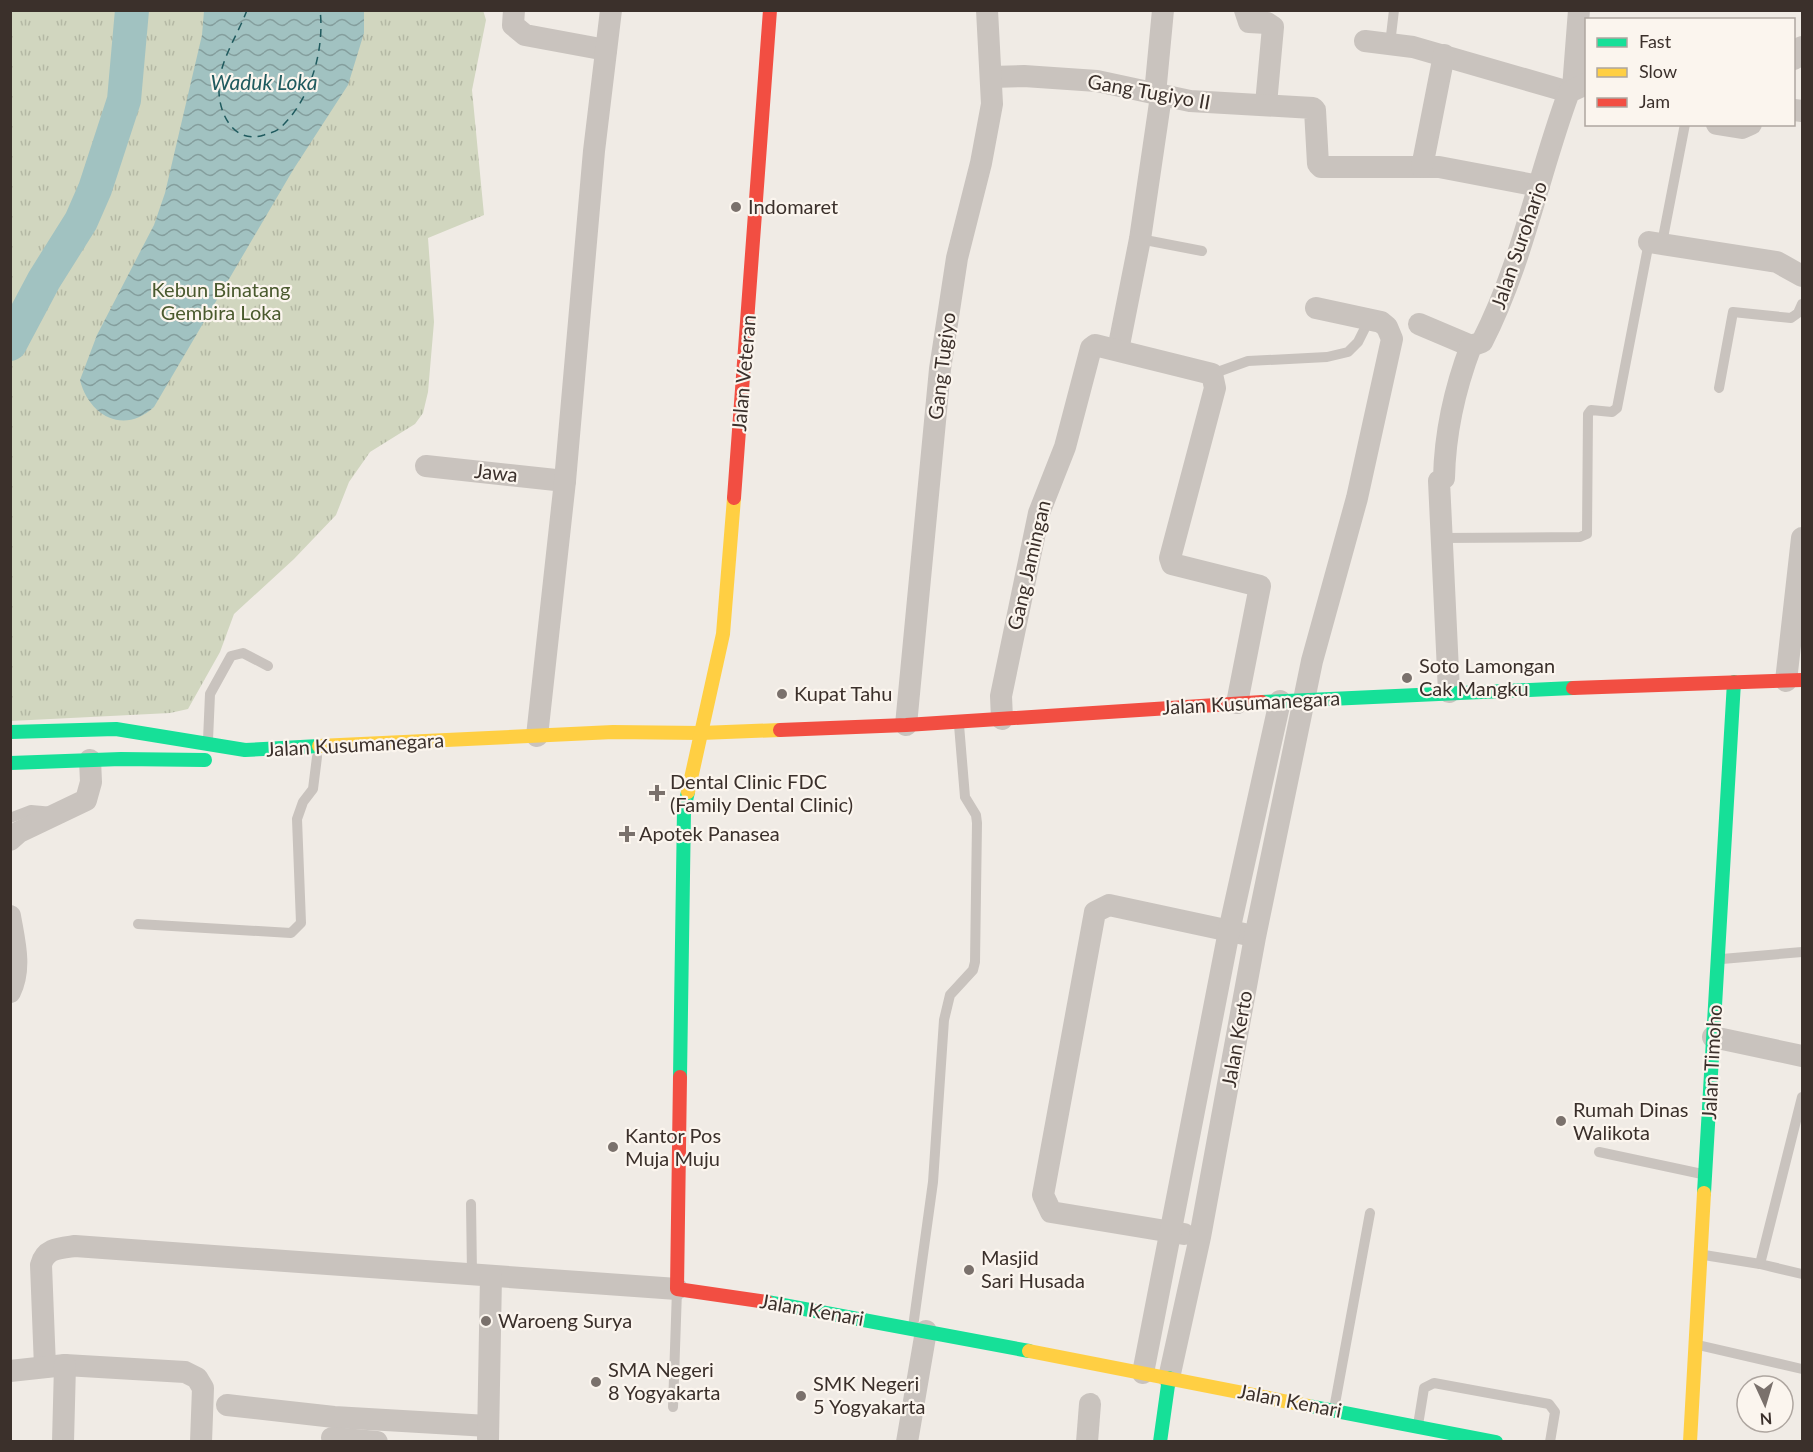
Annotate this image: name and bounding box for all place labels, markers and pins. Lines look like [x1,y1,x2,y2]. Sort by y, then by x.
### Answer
place label: Indomaret [748,194,838,218]
marker: Indomaret [729,200,743,214]
place label: Soto Lamongan Cak Mangku [1419,653,1555,700]
marker: Soto Lamongan Cak Mangku [1400,671,1414,685]
place label: Kupat Tahu [794,681,892,705]
marker: Kupat Tahu [775,687,789,701]
place label: Dental Clinic FDC (Family Dental Clinic) [670,769,853,816]
marker: Dental Clinic FDC (Family Dental Clinic) [648,784,666,802]
place label: Apotek Panasea [639,821,780,845]
marker: Apotek Panasea [620,827,634,841]
place label: Rumah Dinas Walikota [1573,1097,1689,1144]
marker: Rumah Dinas Walikota [1554,1114,1568,1128]
place label: Kantor Pos Muja Muju [625,1123,721,1170]
marker: Kantor Pos Muja Muju [606,1140,620,1154]
place label: Masjid Sari Husada [981,1245,1085,1292]
marker: Masjid Sari Husada [962,1263,976,1277]
place label: Waroeng Surya [498,1308,632,1332]
marker: Waroeng Surya [479,1314,493,1328]
place label: SMA Negeri 8 Yogyakarta [608,1357,720,1404]
place label: SMK Negeri 5 Yogyakarta [813,1371,925,1418]
marker: SMA Negeri 8 Yogyakarta [589,1375,603,1389]
marker: SMK Negeri 5 Yogyakarta [794,1389,808,1403]

